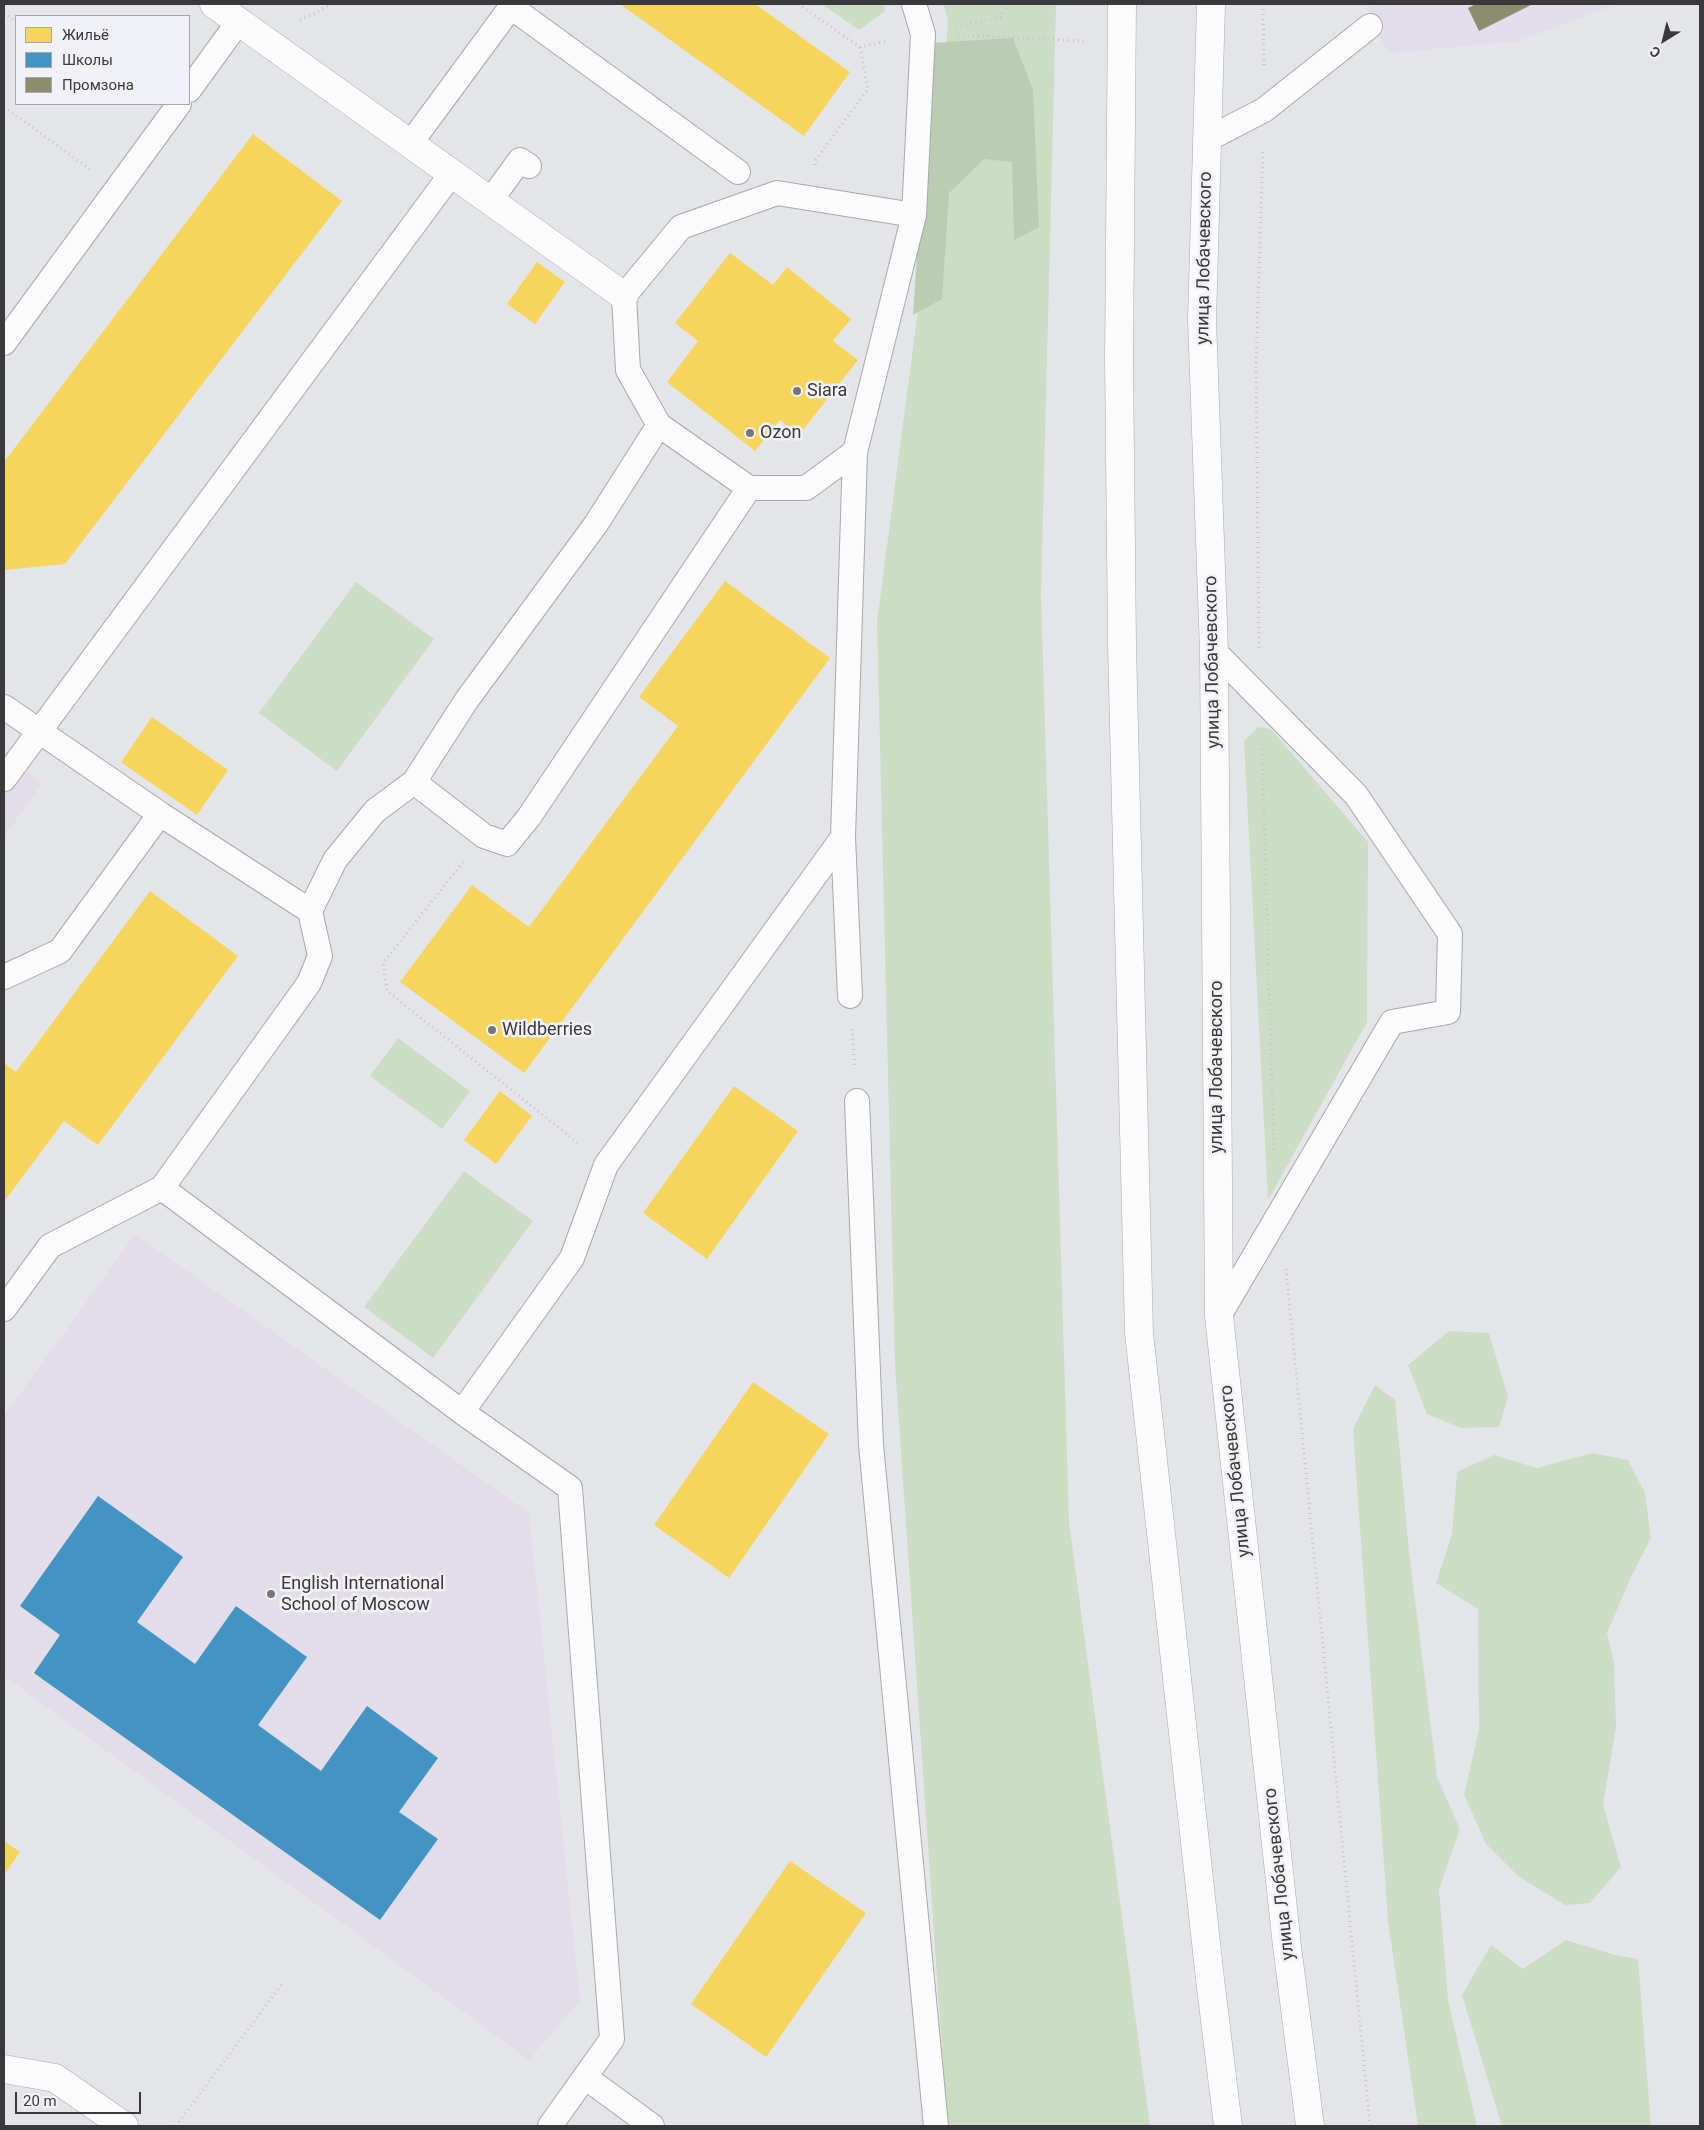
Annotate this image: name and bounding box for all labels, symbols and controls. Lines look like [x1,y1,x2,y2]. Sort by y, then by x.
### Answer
legend [15,15,190,105]
north arrow [1639,15,1689,65]
text: Жильё [62,26,109,44]
text: С [1647,43,1664,61]
text: Школы [62,51,113,69]
text: Промзона [62,76,134,94]
street label: улица Лобачевского [1193,171,1217,345]
place label: Siara [807,380,847,402]
marker: Siara [791,385,803,397]
place label: Ozon [760,422,801,444]
marker: Ozon [744,427,756,439]
street label: улица Лобачевского [1201,575,1225,749]
street label: улица Лобачевского [1206,980,1228,1154]
place label: Wildberries [502,1019,592,1041]
marker: Wildberries [486,1024,498,1036]
street label: улица Лобачевского [1216,1384,1256,1558]
place label: English International School of Moscow [281,1573,444,1616]
marker: English International School of Moscow [265,1588,277,1600]
street label: улица Лобачевского [1260,1787,1300,1961]
scale bar [18,2082,144,2114]
text: 20 m [23,2092,57,2110]

